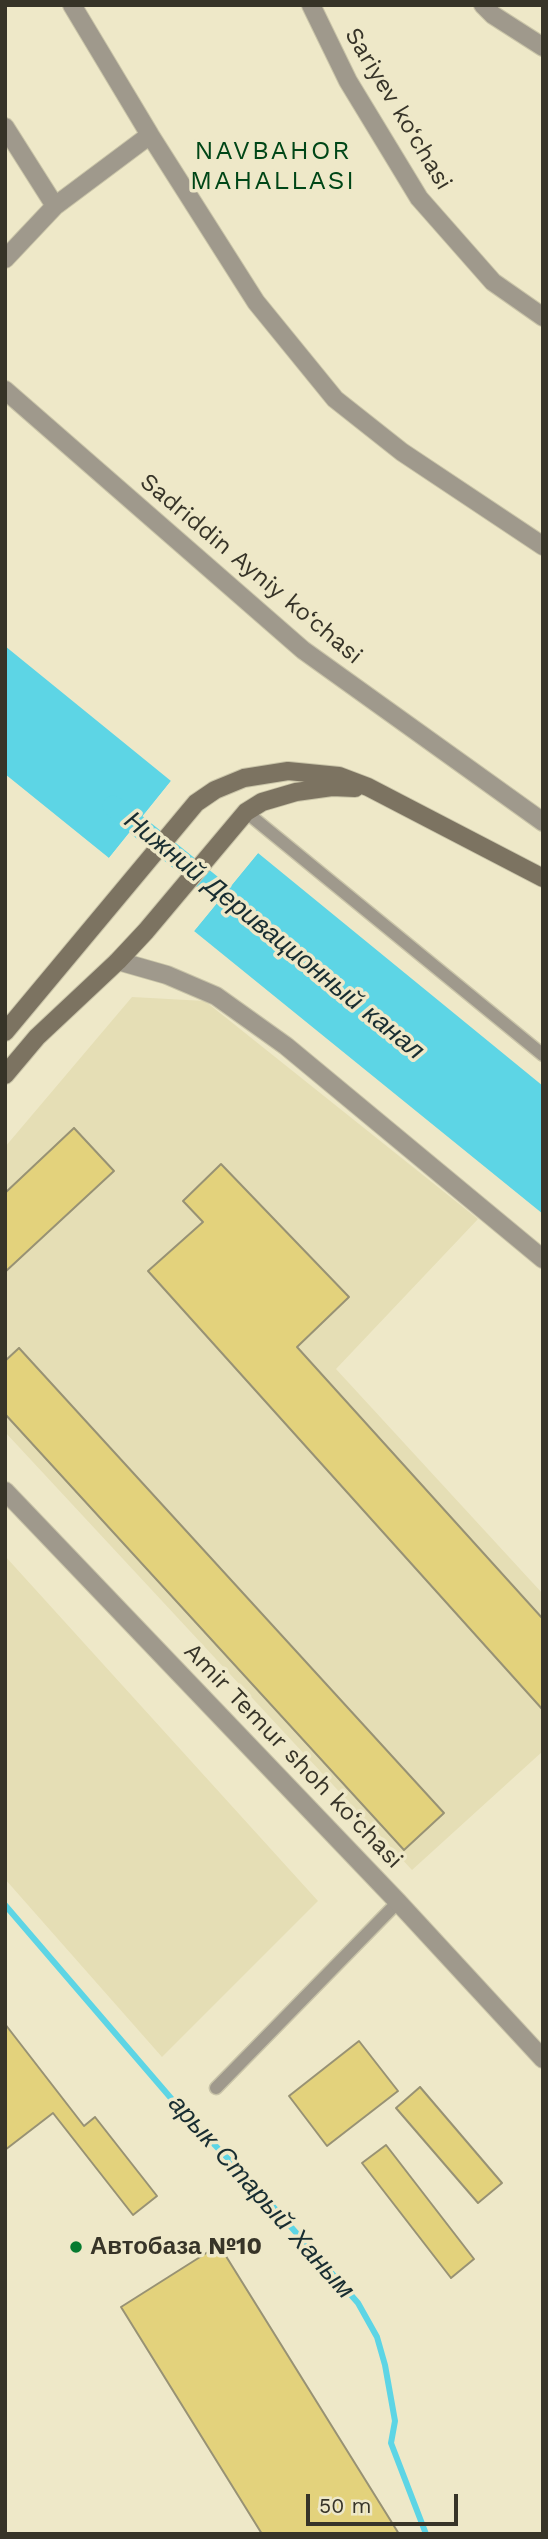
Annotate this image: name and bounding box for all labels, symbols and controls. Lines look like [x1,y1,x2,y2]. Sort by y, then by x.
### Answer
street label: Sariyev ko‘chasi [338,23,458,195]
district label: NAVBAHOR MAHALLASI [191,135,355,196]
street label: Sadriddin Ayniy ko‘chasi [134,468,368,670]
water label: Нижний Деривационный канал [118,805,430,1067]
street label: Amir Temur shoh ko‘chasi [178,1637,408,1875]
water label: арык Старый Ханым [161,2089,361,2305]
place label: Автобаза №10 [90,2233,262,2261]
marker: Автобаза №10 [68,2239,84,2255]
scale bar [310,2480,462,2524]
text: 50 m [319,2493,371,2518]

